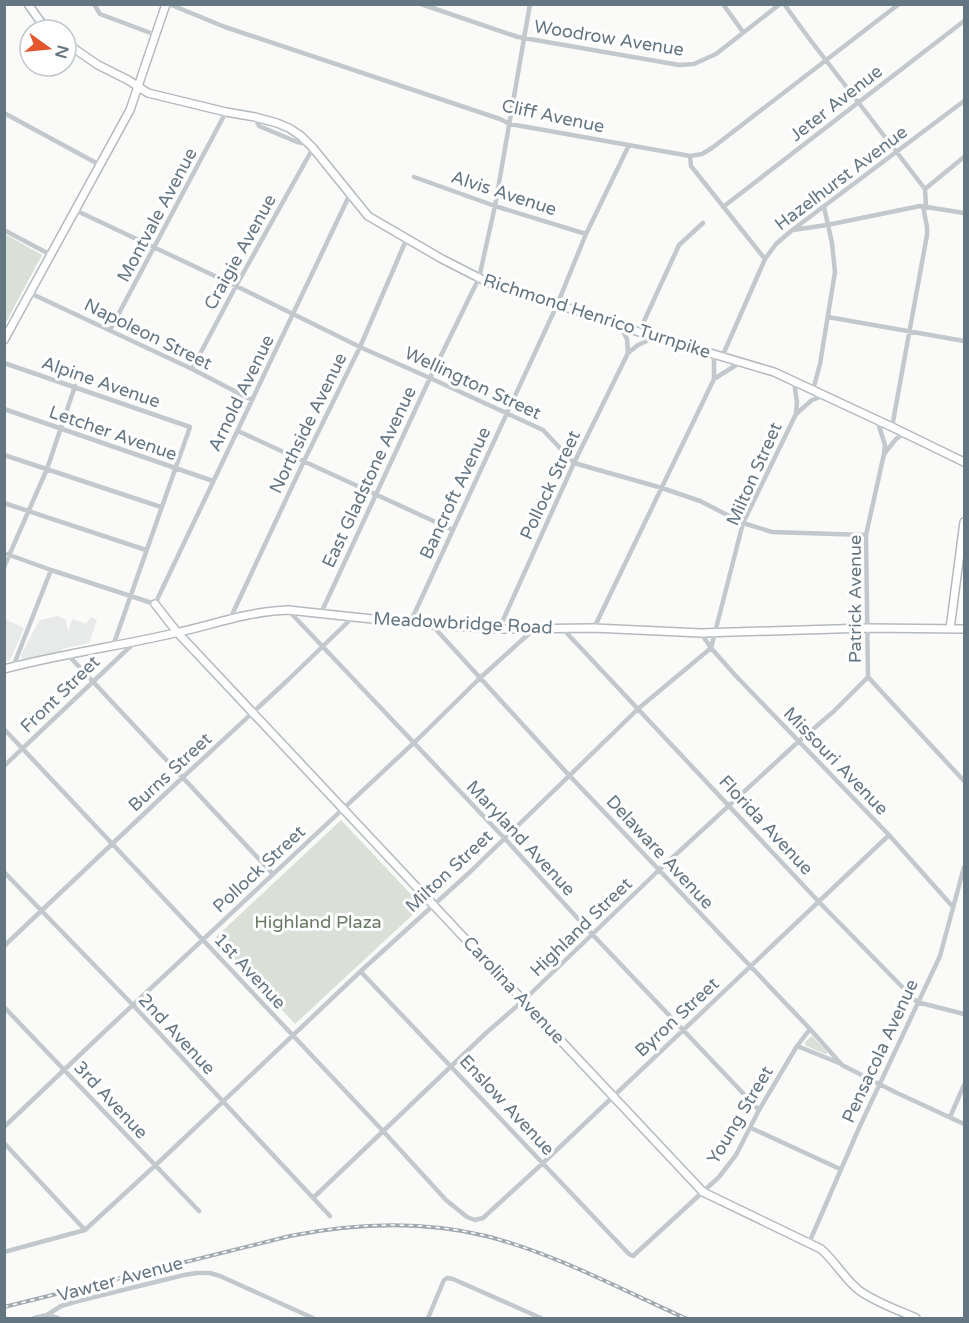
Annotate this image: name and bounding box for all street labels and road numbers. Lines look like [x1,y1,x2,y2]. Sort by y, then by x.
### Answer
street label: Woodrow Avenue [532,15,686,61]
street label: Jeter Avenue [785,60,887,146]
street label: Cliff Avenue [500,94,606,138]
street label: Hazelhurst Avenue [770,121,912,235]
street label: Montvale Avenue [112,144,202,286]
street label: Alvis Avenue [448,166,560,220]
street label: Craigie Avenue [199,190,281,314]
street label: Richmond Henrico Turnpike [481,269,713,363]
street label: Napoleon Street [80,294,216,375]
street label: Arnold Avenue [203,331,279,455]
street label: Wellington Street [401,342,545,424]
street label: Northside Avenue [264,349,352,497]
street label: Alpine Avenue [39,351,163,413]
street label: East Gladstone Avenue [317,383,421,571]
street label: Letcher Avenue [46,401,180,465]
street label: Milton Street [721,419,787,529]
street label: Bancroft Avenue [415,423,495,563]
street label: Pollock Street [515,427,585,543]
street label: Patrick Avenue [844,535,866,663]
street label: Meadowbridge Road [373,607,553,639]
street label: Front Street [16,651,104,737]
street label: Missouri Avenue [779,703,893,819]
street label: Burns Street [124,728,216,816]
street label: Florida Avenue [714,771,818,879]
street label: Maryland Avenue [462,776,580,900]
street label: Delaware Avenue [601,790,719,914]
street label: Pollock Street [208,821,310,917]
street label: Milton Street [401,825,497,917]
street label: Highland Street [525,873,637,981]
street label: 1st Avenue [209,928,291,1014]
street label: Carolina Avenue [458,932,570,1048]
street label: Byron Street [631,973,724,1061]
street label: Pensacola Avenue [837,976,923,1126]
street label: 2nd Avenue [134,989,220,1079]
street label: Enslow Avenue [455,1050,559,1160]
street label: 3rd Avenue [69,1057,153,1143]
street label: Young Street [702,1062,778,1168]
street label: Vawter Avenue [55,1252,185,1306]

